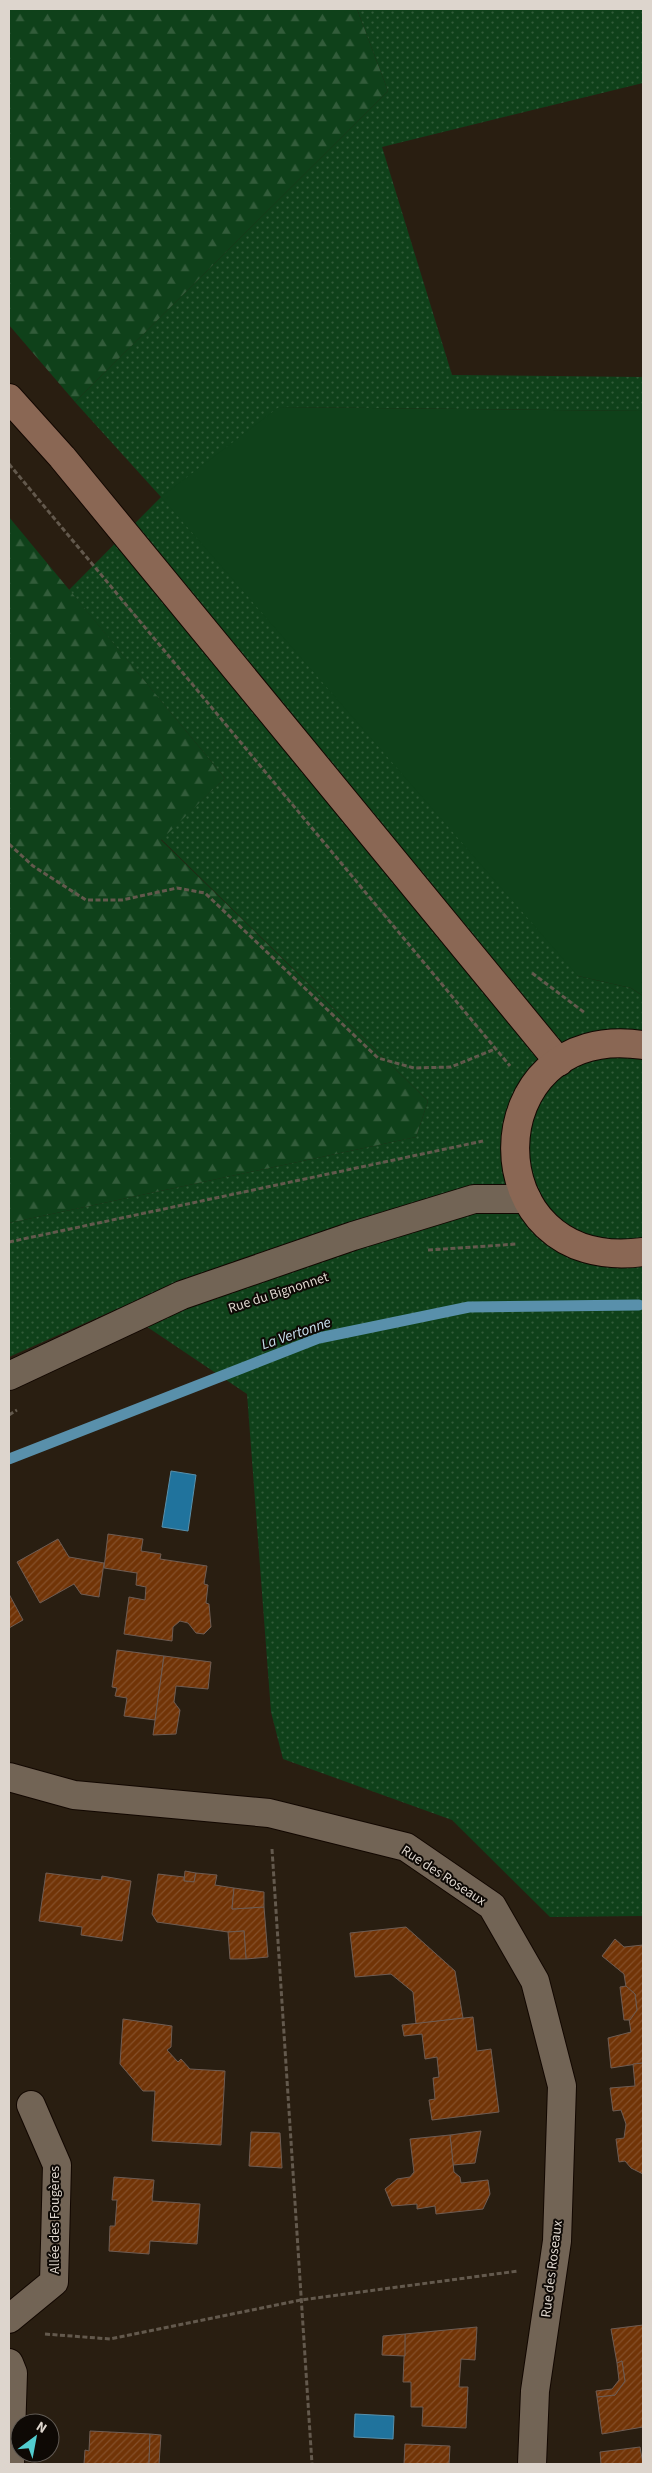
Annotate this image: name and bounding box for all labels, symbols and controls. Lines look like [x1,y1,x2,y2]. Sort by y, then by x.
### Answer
street label: Rue du Bignonnet [226,1267,331,1319]
water label: La Vertonne [258,1312,334,1355]
street label: Rue des Roseaux [397,1841,490,1911]
street label: Allée des Fougères [45,2166,65,2274]
street label: Rue des Roseaux [536,2219,568,2319]
north arrow [10,2413,60,2463]
text: N [32,2417,51,2439]

